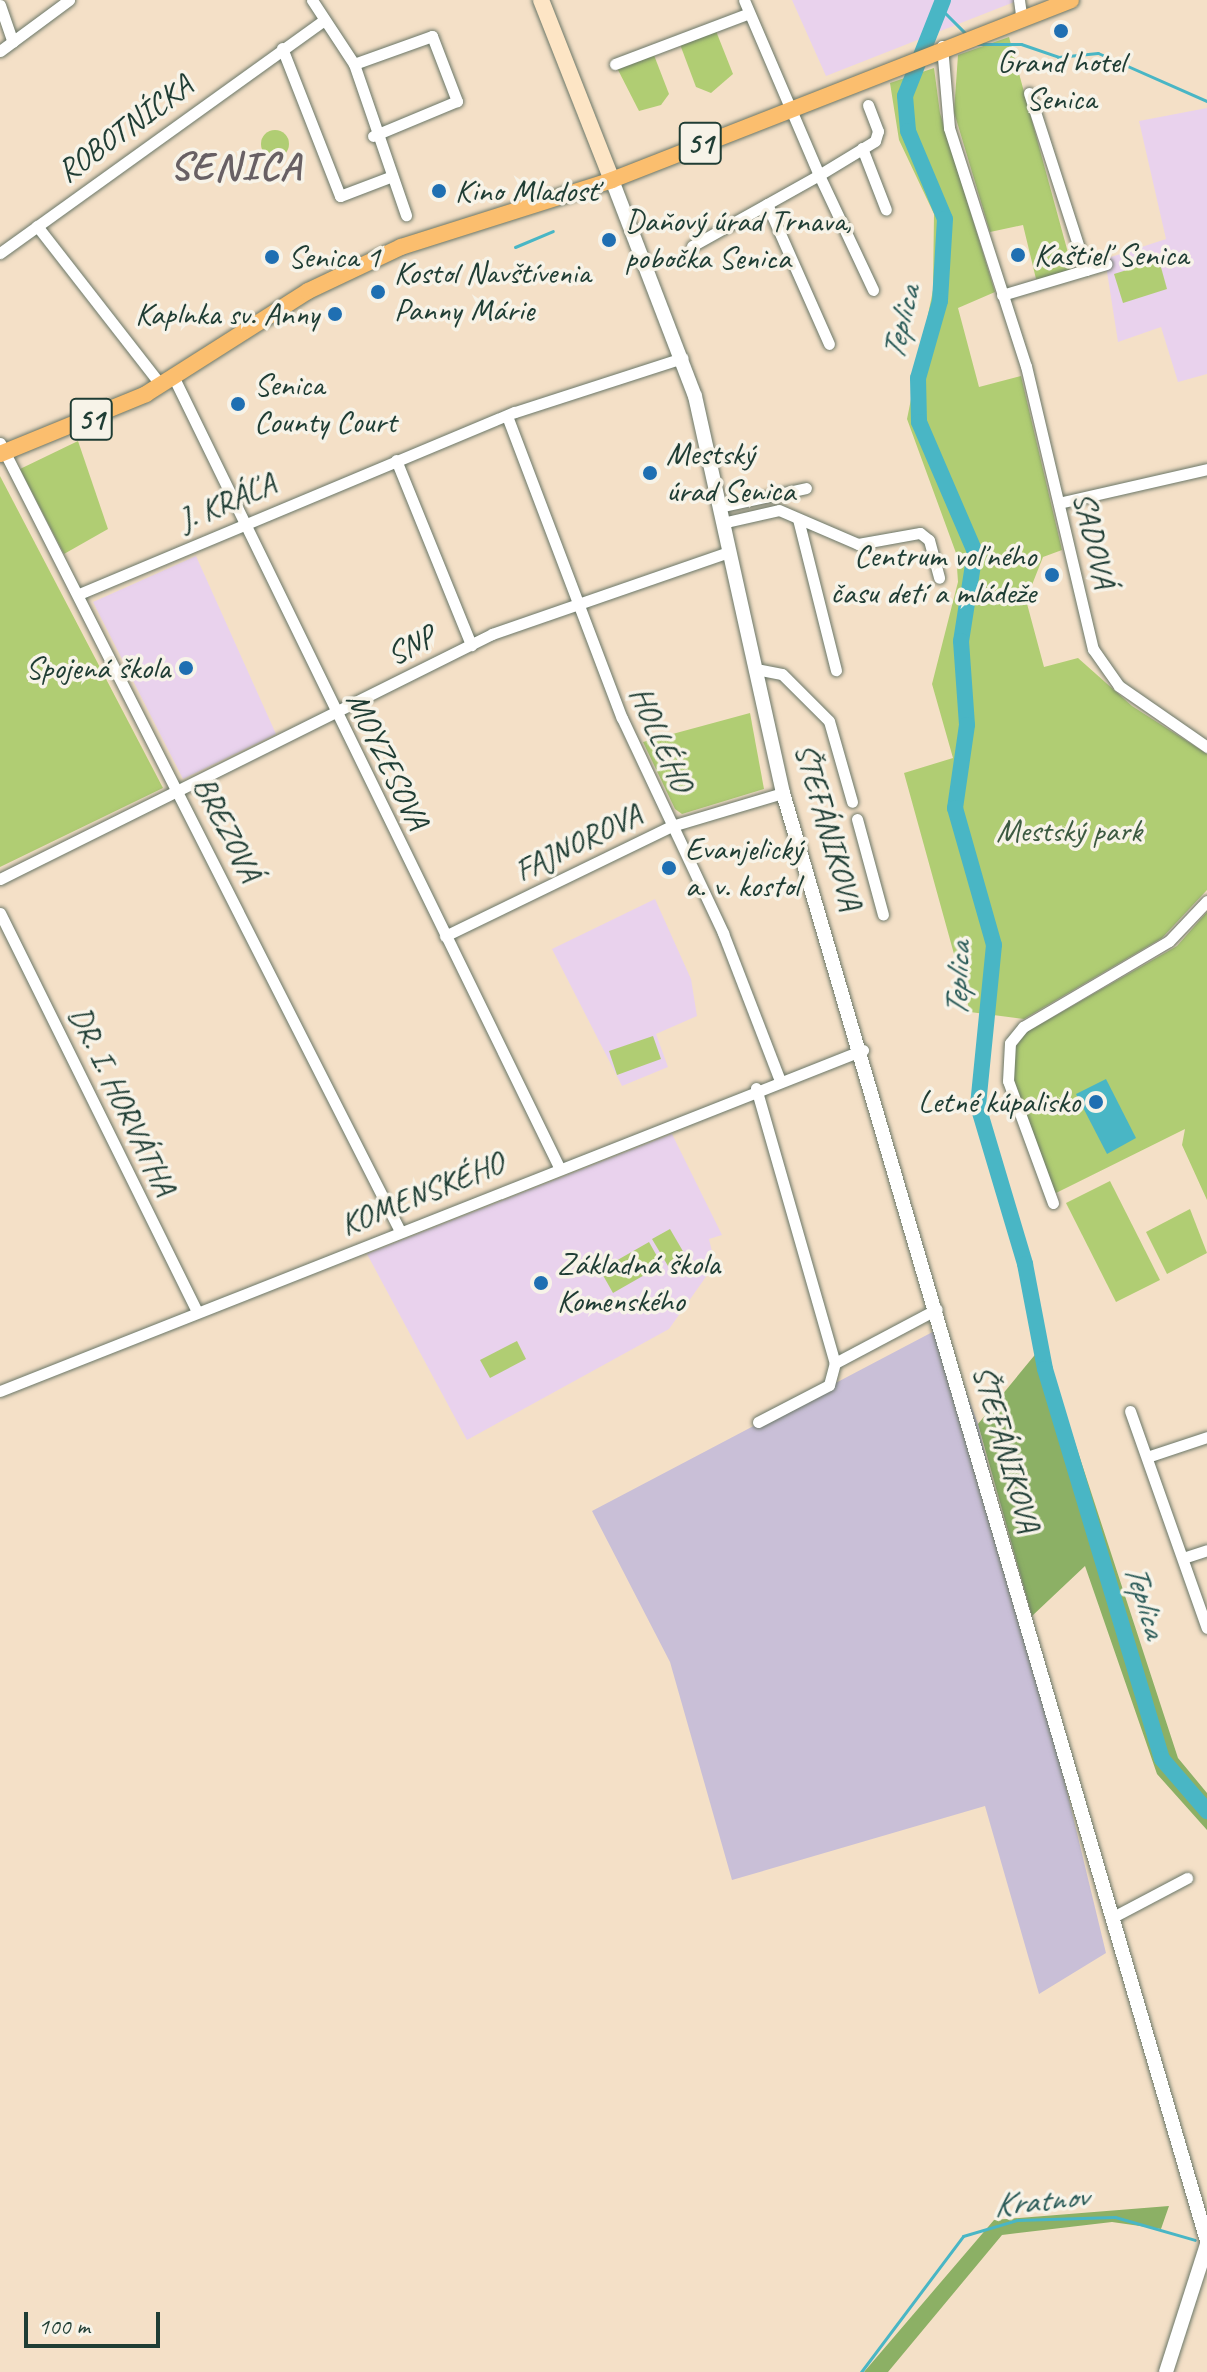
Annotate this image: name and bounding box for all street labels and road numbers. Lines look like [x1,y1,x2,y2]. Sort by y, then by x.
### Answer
street label: ROBOTNÍCKA [50,67,200,191]
road number: 51 [678,117,722,169]
road number: 51 [69,393,113,445]
street label: J. KRÁĽA [173,464,281,540]
street label: SADOVÁ [1064,488,1124,592]
street label: SNP [381,618,441,674]
street label: HOLLÉHO [621,680,701,798]
street label: MOYZESOVA [337,686,437,836]
street label: ŠTEFÁNIKOVA [786,739,870,915]
street label: BREZOVÁ [184,770,270,888]
street label: FAJNOROVA [508,796,648,890]
street label: DR. I. HORVÁTHA [60,1000,184,1202]
street label: KOMENSKÉHO [335,1144,509,1244]
street label: ŠTEFÁNIKOVA [964,1361,1048,1537]

